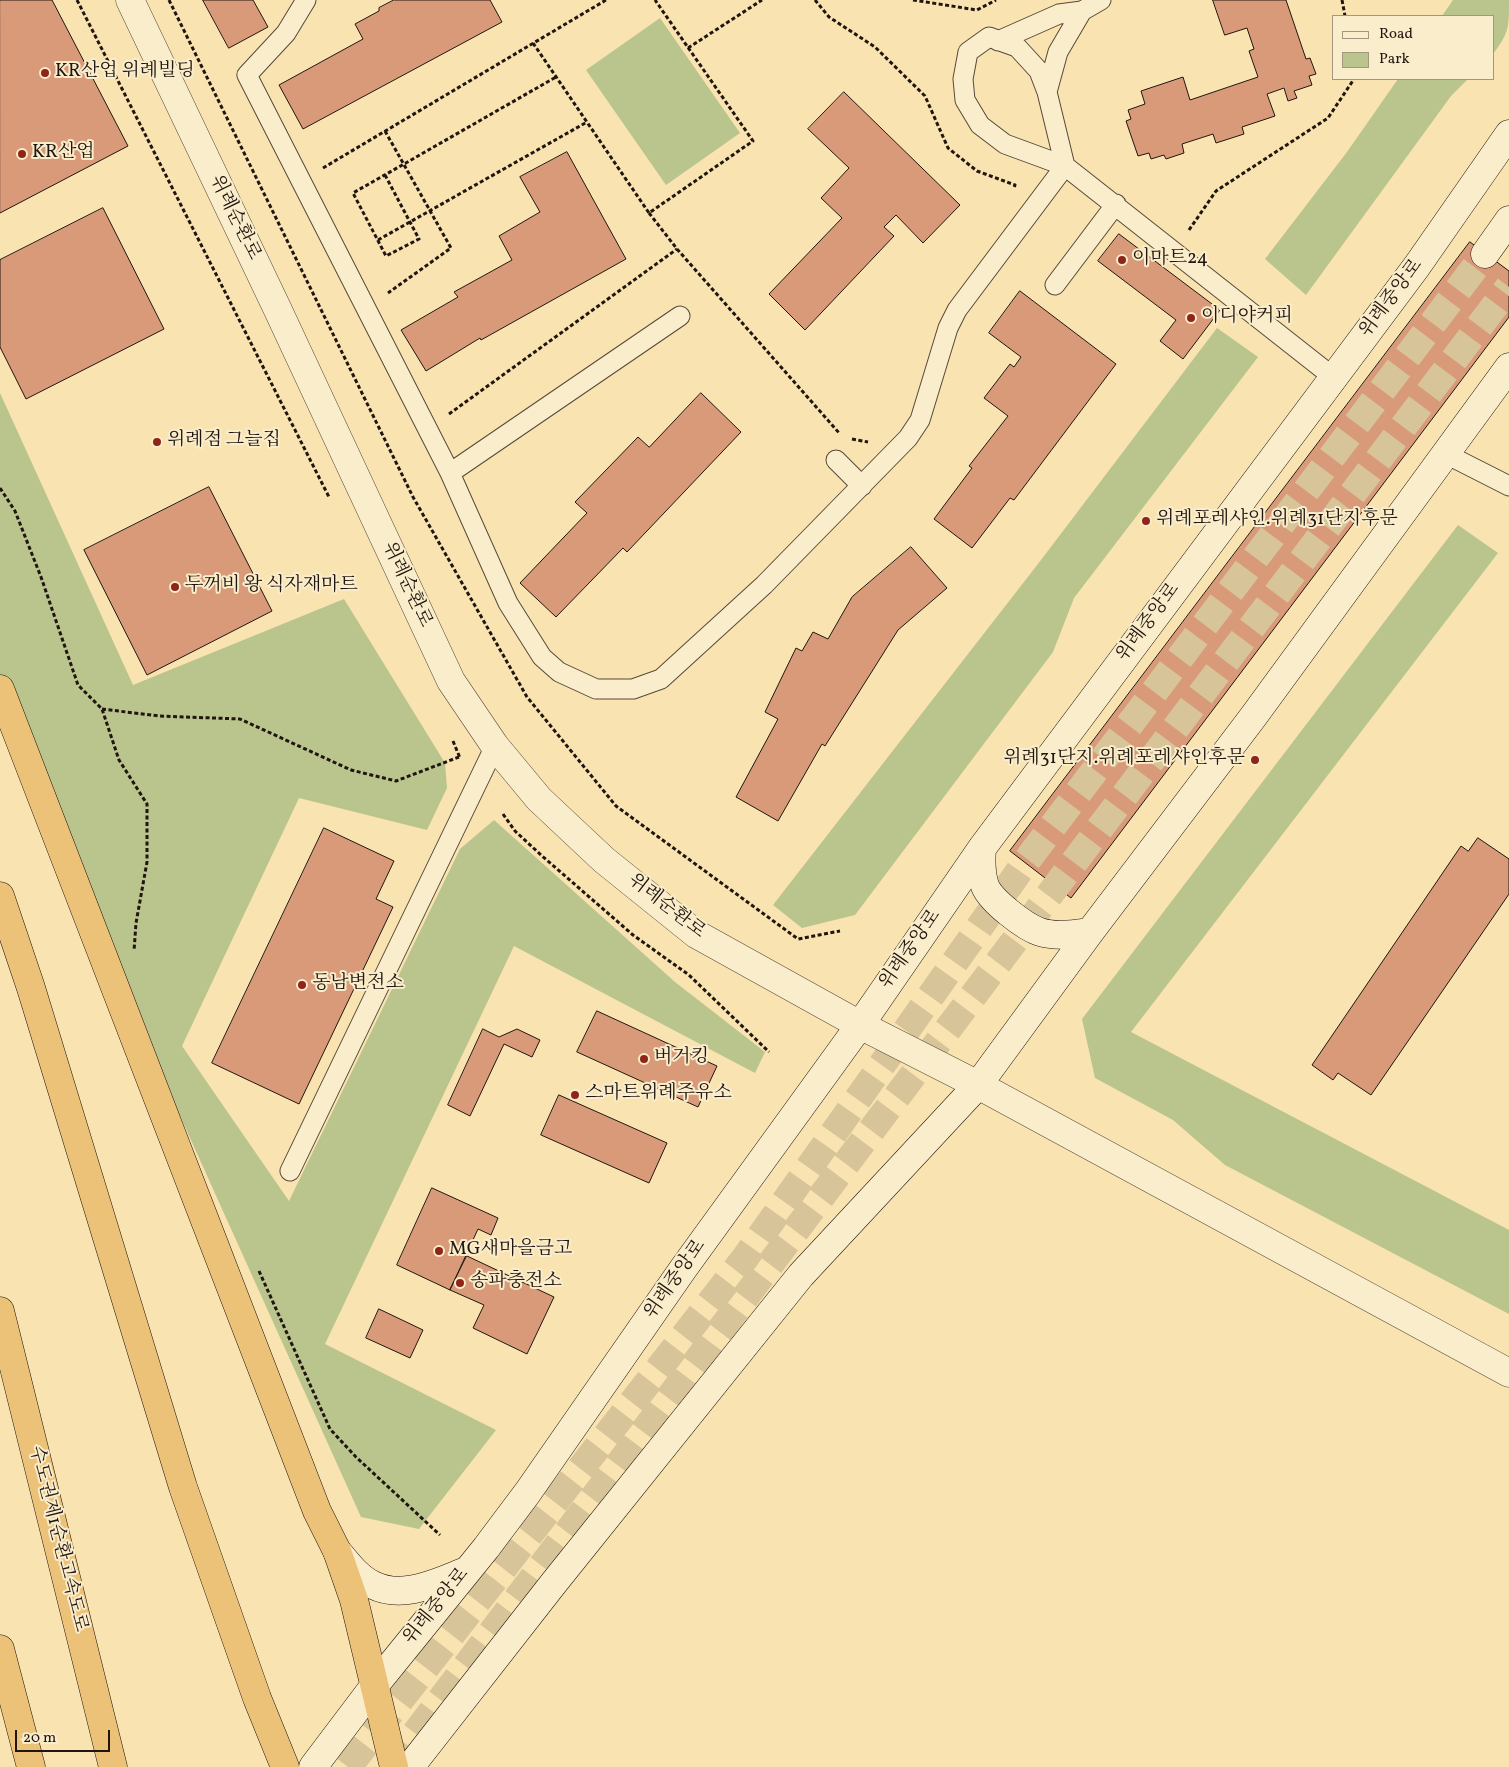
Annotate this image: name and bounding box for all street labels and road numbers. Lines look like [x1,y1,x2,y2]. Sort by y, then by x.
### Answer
street label: 위례순환로 [204,172,264,264]
street label: 위례중앙로 [1355,255,1429,343]
street label: 위례순환로 [376,539,436,631]
street label: 위례중앙로 [1112,579,1186,667]
street label: 위례순환로 [623,870,709,944]
street label: 위례중앙로 [875,906,947,994]
street label: 위례중앙로 [640,1236,712,1324]
street label: 수도권제1순환고속도로 [23,1444,91,1634]
street label: 위례중앙로 [399,1564,475,1650]

